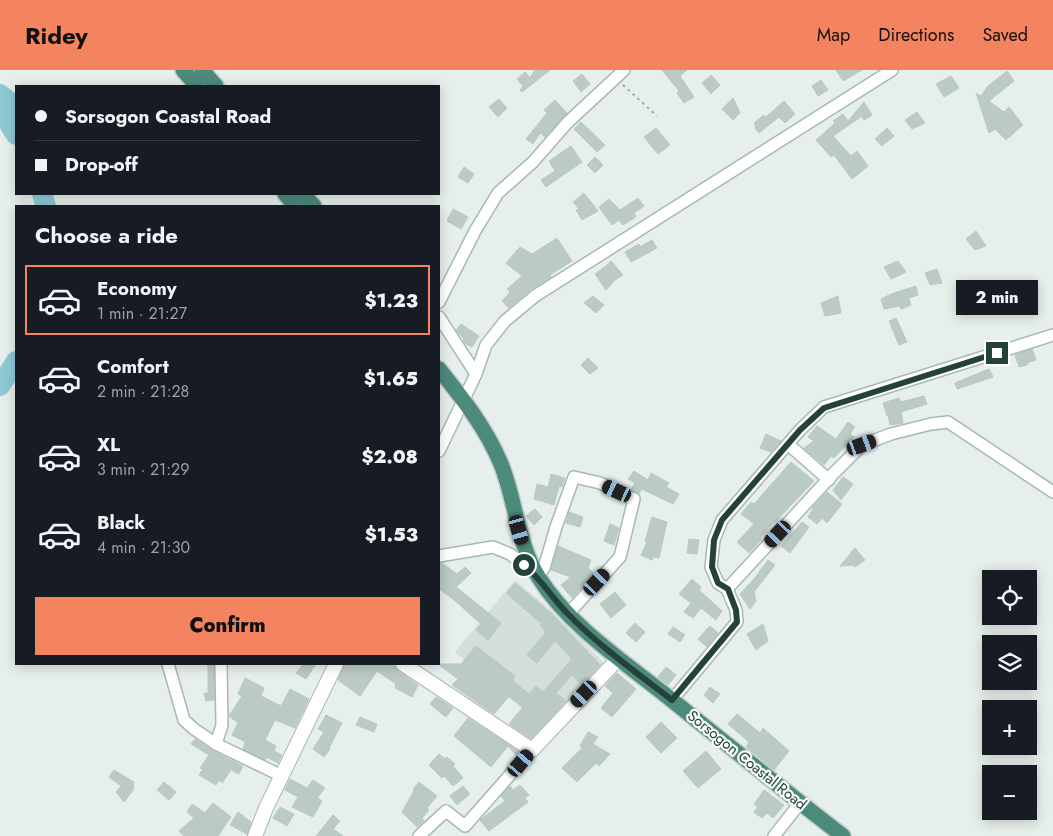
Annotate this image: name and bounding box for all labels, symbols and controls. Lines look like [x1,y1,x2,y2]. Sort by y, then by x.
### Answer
text: Ridey [25,18,88,53]
text: Map [817,22,850,48]
text: Directions [878,22,954,48]
text: Saved [982,22,1028,48]
text: Sorsogon Coastal Road [65,103,271,130]
text: Drop-off [65,151,138,178]
text: Choose a ride [35,219,178,251]
text: Economy [97,275,177,302]
icon: car [37,278,82,323]
callout: 2 min [956,280,1038,316]
text: 2 min [976,286,1018,309]
text: $1.23 [365,287,418,314]
text: 1 min · 21:27 [97,302,187,325]
route end [986,342,1008,364]
text: Comfort [97,353,169,380]
icon: car [37,356,82,401]
text: $1.65 [364,365,418,392]
text: 2 min · 21:28 [97,380,189,403]
text: XL [97,431,120,458]
car [845,433,878,457]
icon: car [37,434,82,479]
text: $2.08 [361,443,418,470]
text: 3 min · 21:29 [97,458,189,481]
car [600,478,633,504]
text: Black [97,509,145,536]
icon: car [37,512,82,557]
car [507,514,530,546]
car [762,518,793,550]
text: $1.53 [365,521,418,548]
text: 4 min · 21:30 [97,536,190,559]
route start [513,554,535,576]
car [581,566,612,598]
map controls [982,570,1037,820]
button: locate [982,570,1037,625]
button: Confirm [35,597,420,655]
button: layers [982,635,1037,690]
car [568,678,599,710]
button: + [982,700,1037,755]
street label: Sorsogon Coastal Road [683,705,811,815]
car [505,747,536,779]
button: − [982,765,1037,820]

